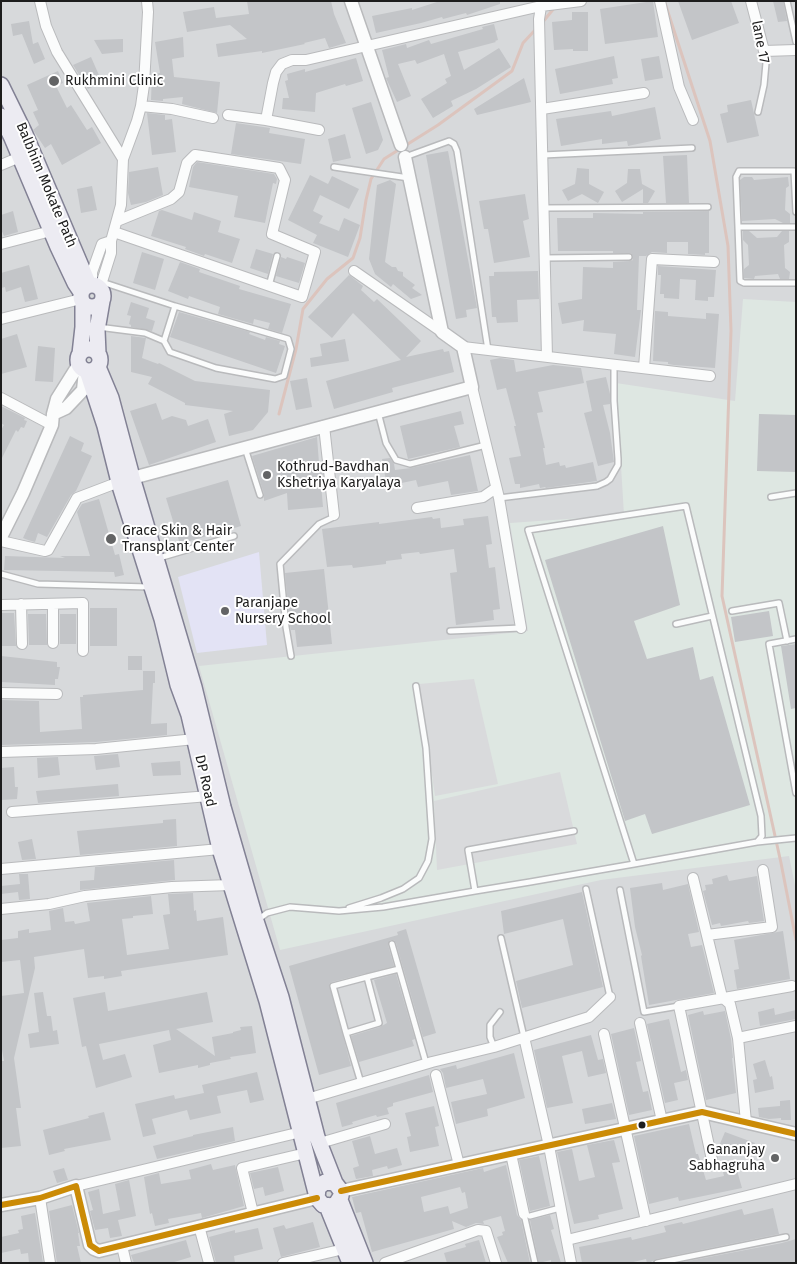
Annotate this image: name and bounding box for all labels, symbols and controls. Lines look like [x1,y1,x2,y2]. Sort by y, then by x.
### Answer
street label: lane 17 [748,19,772,65]
place label: Rukhmini Clinic [65,73,163,89]
marker: Rukhmini Clinic [47,74,61,88]
street label: Balbhim Mokate Path [12,120,80,250]
place label: Kothrud-Bavdhan Kshetriya Karyalaya [277,459,401,492]
marker: Kothrud-Bavdhan Kshetriya Karyalaya [261,469,273,481]
place label: Grace Skin & Hair Transplant Center [122,523,234,556]
marker: Grace Skin & Hair Transplant Center [104,532,118,546]
place label: Paranjape Nursery School [235,595,331,628]
marker: Paranjape Nursery School [219,605,231,617]
street label: DP Road [191,753,219,809]
unlabelled marker [637,1120,647,1130]
place label: Gananjay Sabhagruha [689,1142,765,1174]
marker: Gananjay Sabhagruha [769,1152,781,1164]

